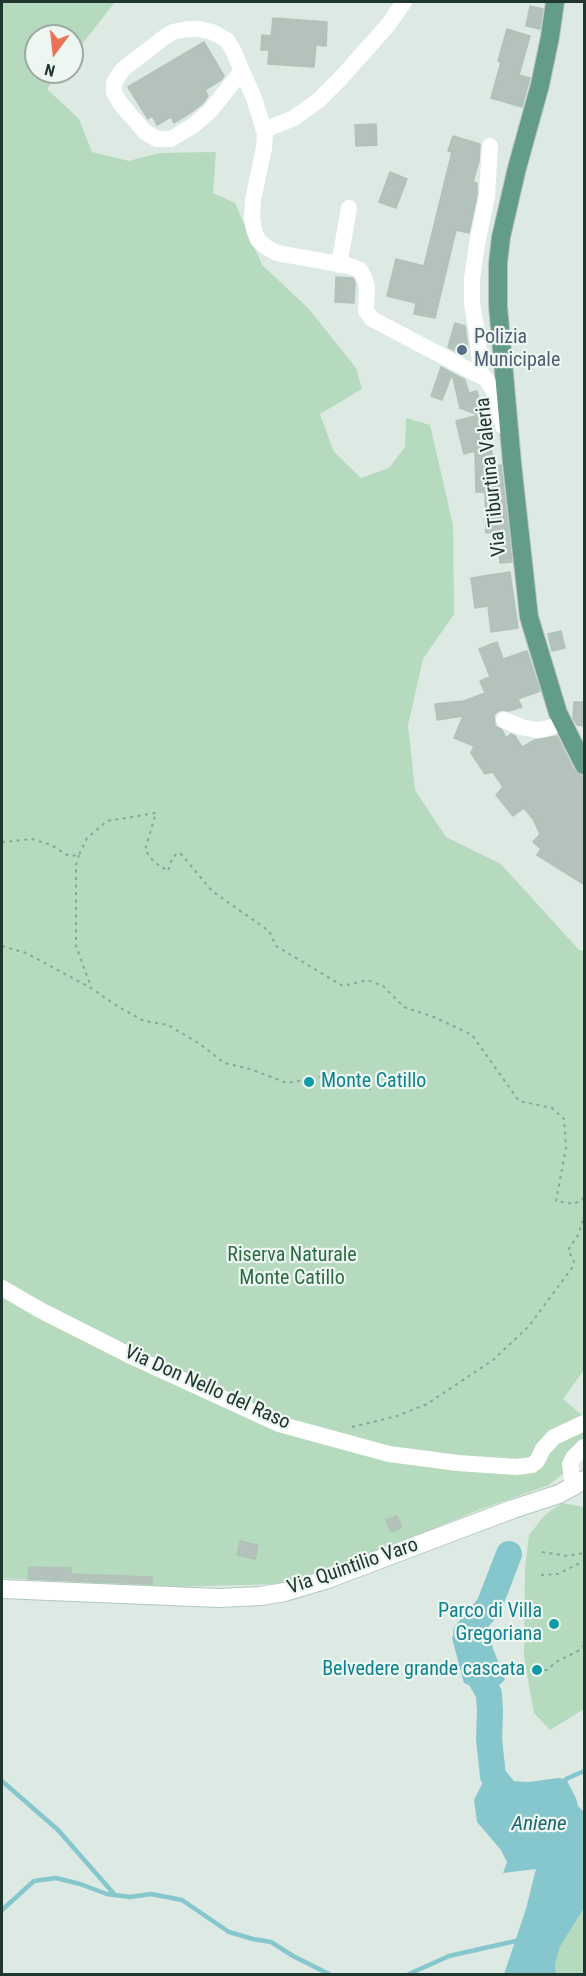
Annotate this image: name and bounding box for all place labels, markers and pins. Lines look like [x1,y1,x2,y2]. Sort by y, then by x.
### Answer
place label: Polizia Municipale [474,326,560,373]
marker: Polizia Municipale [455,343,469,357]
place label: Monte Catillo [321,1070,426,1094]
marker: Monte Catillo [302,1075,316,1089]
place label: Parco di Villa Gregoriana [438,1600,542,1647]
marker: Parco di Villa Gregoriana [547,1617,561,1631]
place label: Belvedere grande cascata [322,1658,525,1682]
marker: Belvedere grande cascata [530,1663,544,1677]

